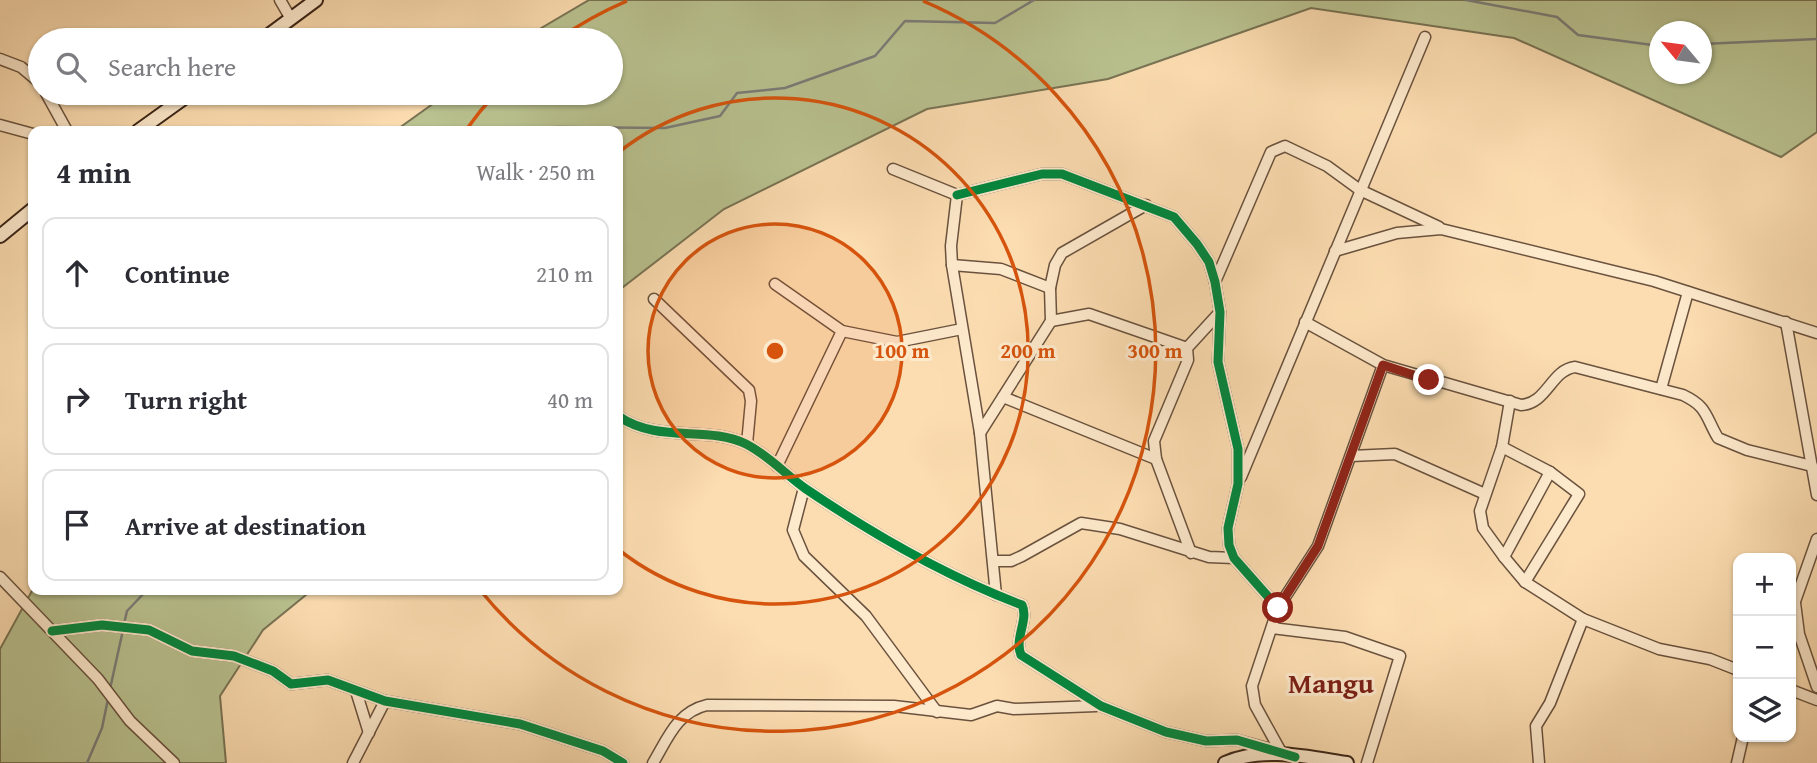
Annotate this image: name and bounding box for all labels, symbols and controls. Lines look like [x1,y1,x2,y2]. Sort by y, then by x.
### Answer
north arrow [1649,21,1712,84]
search box [28,28,623,105]
text: Search here [108,47,236,86]
icon: search [52,48,90,86]
text: 4 min [56,150,131,194]
text: Walk · 250 m [476,155,595,188]
icon: ahead [58,254,96,292]
text: Continue [125,254,230,293]
text: 210 m [536,257,593,290]
text: 100 m [874,335,930,366]
text: 200 m [1000,335,1056,366]
text: 300 m [1127,335,1183,366]
centre of rings [763,339,787,363]
route end [1413,364,1444,395]
icon: right [58,380,96,418]
text: Turn right [125,380,247,419]
text: 40 m [547,383,593,416]
icon: arrive [58,506,96,544]
text: Arrive at destination [125,506,366,545]
map controls [1733,553,1796,742]
button: + [1733,553,1796,616]
route start [1262,592,1293,623]
button: − [1733,616,1796,679]
district label: Mangu [1288,662,1374,703]
button: layers [1733,679,1796,742]

